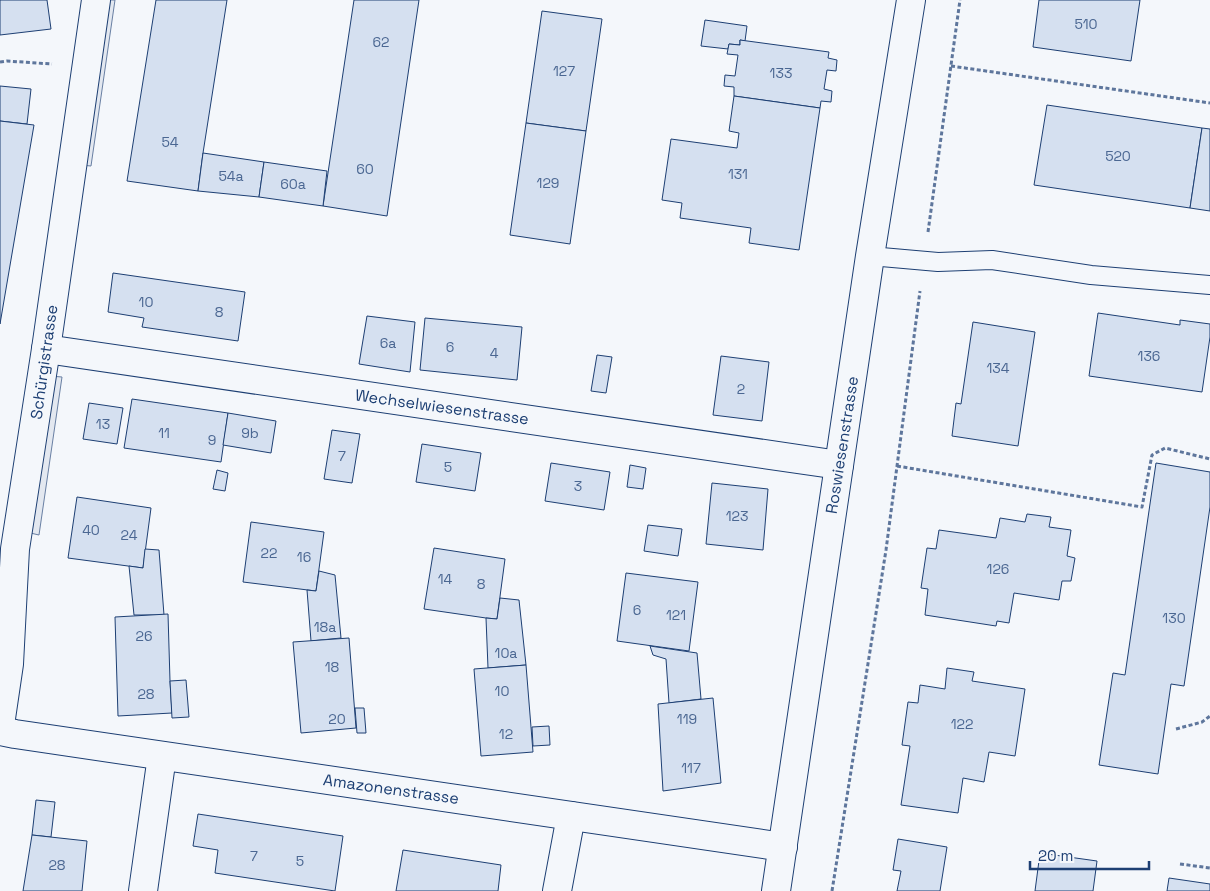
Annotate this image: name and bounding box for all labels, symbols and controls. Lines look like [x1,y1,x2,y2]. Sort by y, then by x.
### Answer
house number: 510 [1074,15,1098,33]
house number: 62 [373,33,389,51]
house number: 127 [553,62,575,80]
house number: 133 [770,64,792,82]
house number: 54 [161,133,179,151]
house number: 520 [1105,147,1131,165]
house number: 60 [356,160,374,178]
house number: 131 [728,165,748,183]
house number: 54a [218,167,244,185]
house number: 129 [537,174,559,192]
house number: 60a [280,175,306,193]
house number: 10 [139,293,153,311]
street label: Schürgistrasse [26,303,62,421]
house number: 8 [215,303,224,321]
house number: 6a [380,334,396,352]
house number: 6 [446,338,454,356]
house number: 4 [490,344,499,362]
house number: 136 [1138,347,1160,365]
house number: 134 [986,359,1010,377]
street label: Roswiesenstrasse [821,375,863,515]
house number: 2 [737,380,745,398]
street label: Wechselwiesenstrasse [354,384,530,430]
house number: 13 [96,415,110,433]
house number: 11 [158,424,170,442]
house number: 9b [241,424,259,442]
house number: 9 [208,431,216,449]
house number: 7 [338,447,346,465]
house number: 5 [444,458,452,476]
house number: 3 [574,477,582,495]
house number: 123 [726,507,748,525]
house number: 40 [82,521,100,539]
house number: 24 [121,526,138,544]
house number: 22 [261,544,277,562]
house number: 16 [297,548,311,566]
house number: 126 [987,560,1009,578]
house number: 14 [438,570,453,588]
house number: 8 [477,575,486,593]
house number: 6 [633,601,641,619]
house number: 121 [666,606,686,624]
house number: 130 [1162,609,1186,627]
house number: 18a [314,618,336,636]
house number: 26 [135,627,153,645]
house number: 10a [495,644,517,662]
house number: 18 [325,658,340,676]
house number: 10 [495,682,509,700]
house number: 28 [137,685,155,703]
house number: 20 [328,710,346,728]
house number: 119 [677,710,697,728]
house number: 122 [951,715,973,733]
house number: 12 [499,725,513,743]
house number: 117 [681,759,701,777]
street label: Amazonenstrasse [322,769,460,809]
scale bar [1030,838,1149,870]
text: 20 m [1038,846,1073,865]
house number: 7 [250,847,258,865]
house number: 5 [296,852,304,870]
house number: 28 [48,856,66,874]

